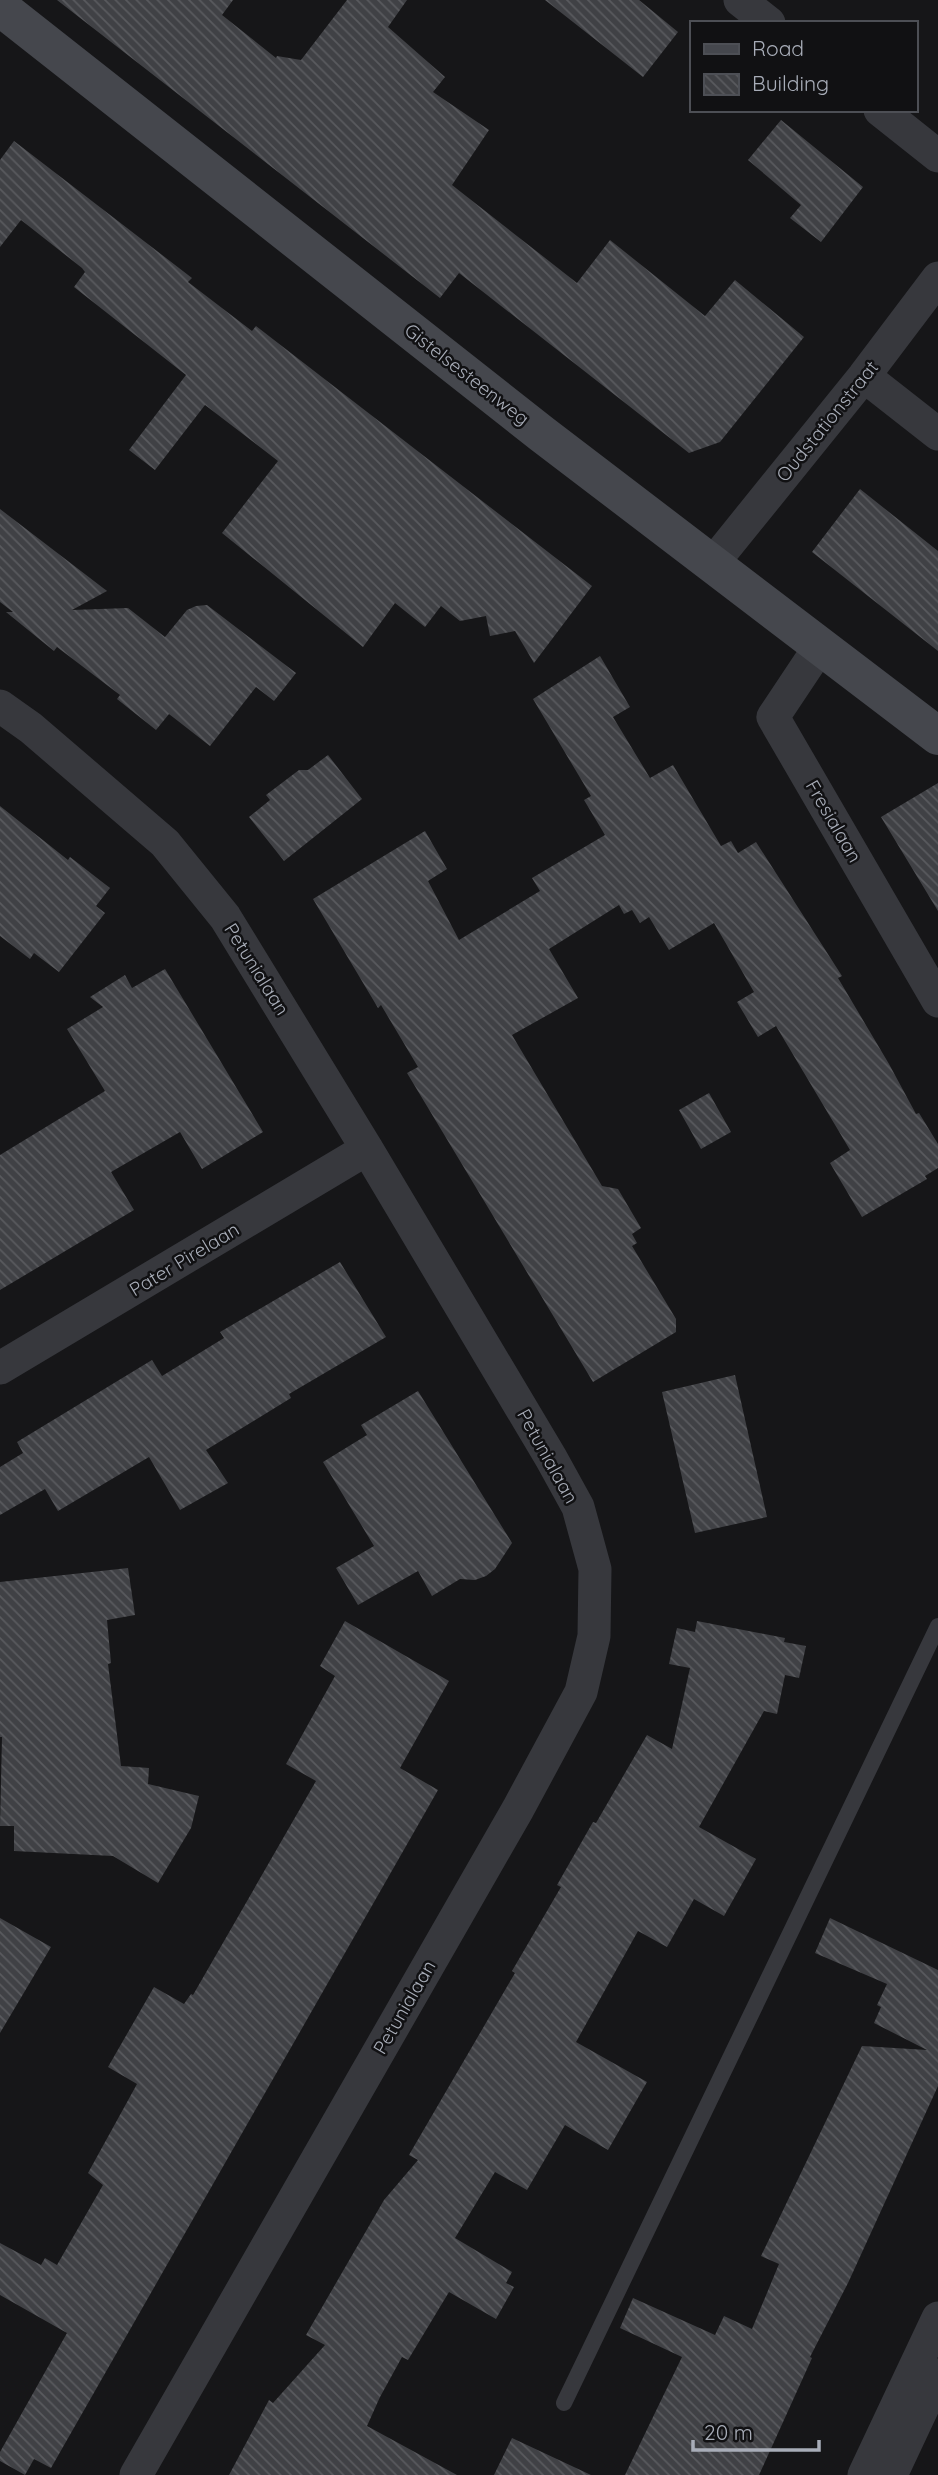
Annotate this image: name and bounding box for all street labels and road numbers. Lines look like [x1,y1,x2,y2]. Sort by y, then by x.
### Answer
street label: Gistelsesteenweg [400,318,534,430]
street label: Oudstationstraat [771,356,883,486]
street label: Fresialaan [801,775,867,867]
street label: Petunialaan [219,918,295,1020]
street label: Pater Pirelaan [125,1217,243,1301]
street label: Petunialaan [512,1405,584,1507]
street label: Petunialaan [368,1956,440,2058]

